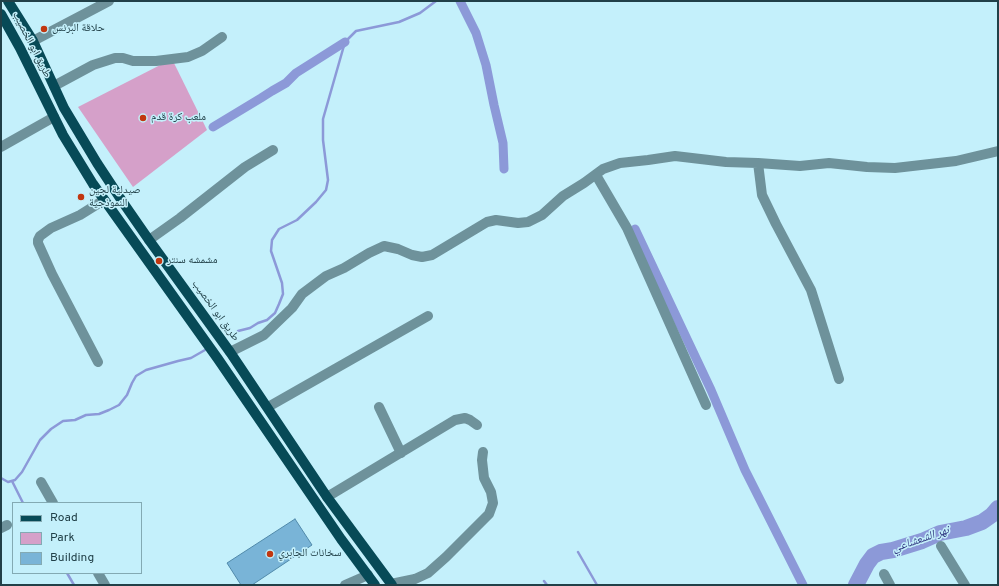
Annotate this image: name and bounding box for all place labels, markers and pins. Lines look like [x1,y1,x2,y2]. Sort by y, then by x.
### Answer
place label: حلاقة البرنس [52,22,105,36]
marker: حلاقة البرنس [39,24,49,34]
place label: ملعب كرة قدم [151,111,206,125]
marker: ملعب كرة قدم [138,113,148,123]
place label: صيدلية لجين النموذجية [89,184,141,210]
marker: صيدلية لجين النموذجية [76,192,86,202]
place label: مشمشه سنتر [167,254,218,268]
marker: مشمشه سنتر [154,256,164,266]
place label: سخانات الجابري [278,547,342,561]
marker: سخانات الجابري [265,549,275,559]

